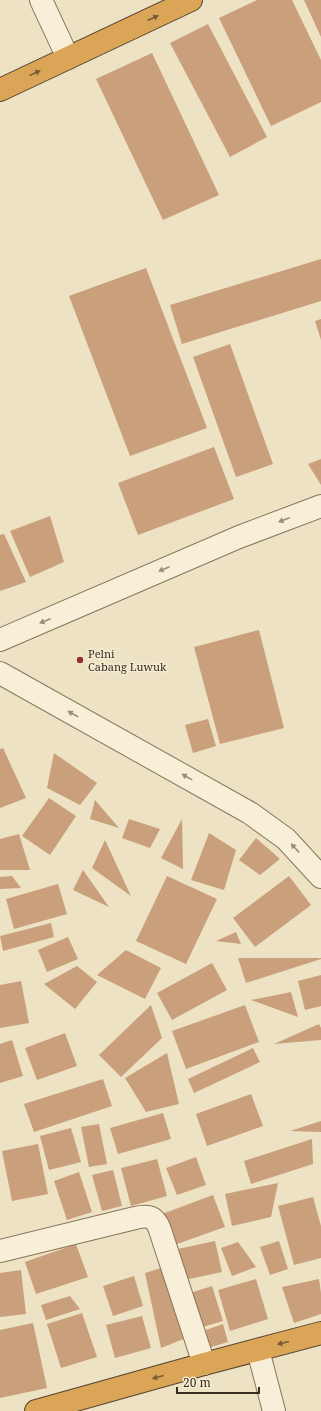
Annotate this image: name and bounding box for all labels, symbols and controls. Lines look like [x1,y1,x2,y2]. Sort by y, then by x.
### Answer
one-way arrow [147,15,158,21]
one-way arrow [29,70,41,76]
one-way arrow [278,517,290,523]
one-way arrow [159,566,170,572]
one-way arrow [39,618,51,624]
place label: Pelni Cabang Luwuk [88,646,167,674]
marker: Pelni Cabang Luwuk [75,655,85,665]
one-way arrow [68,710,79,717]
one-way arrow [181,773,193,780]
one-way arrow [291,844,300,853]
one-way arrow [277,1340,289,1346]
scale bar [177,1369,259,1395]
one-way arrow [151,1374,163,1380]
text: 20 m [183,1374,211,1391]

